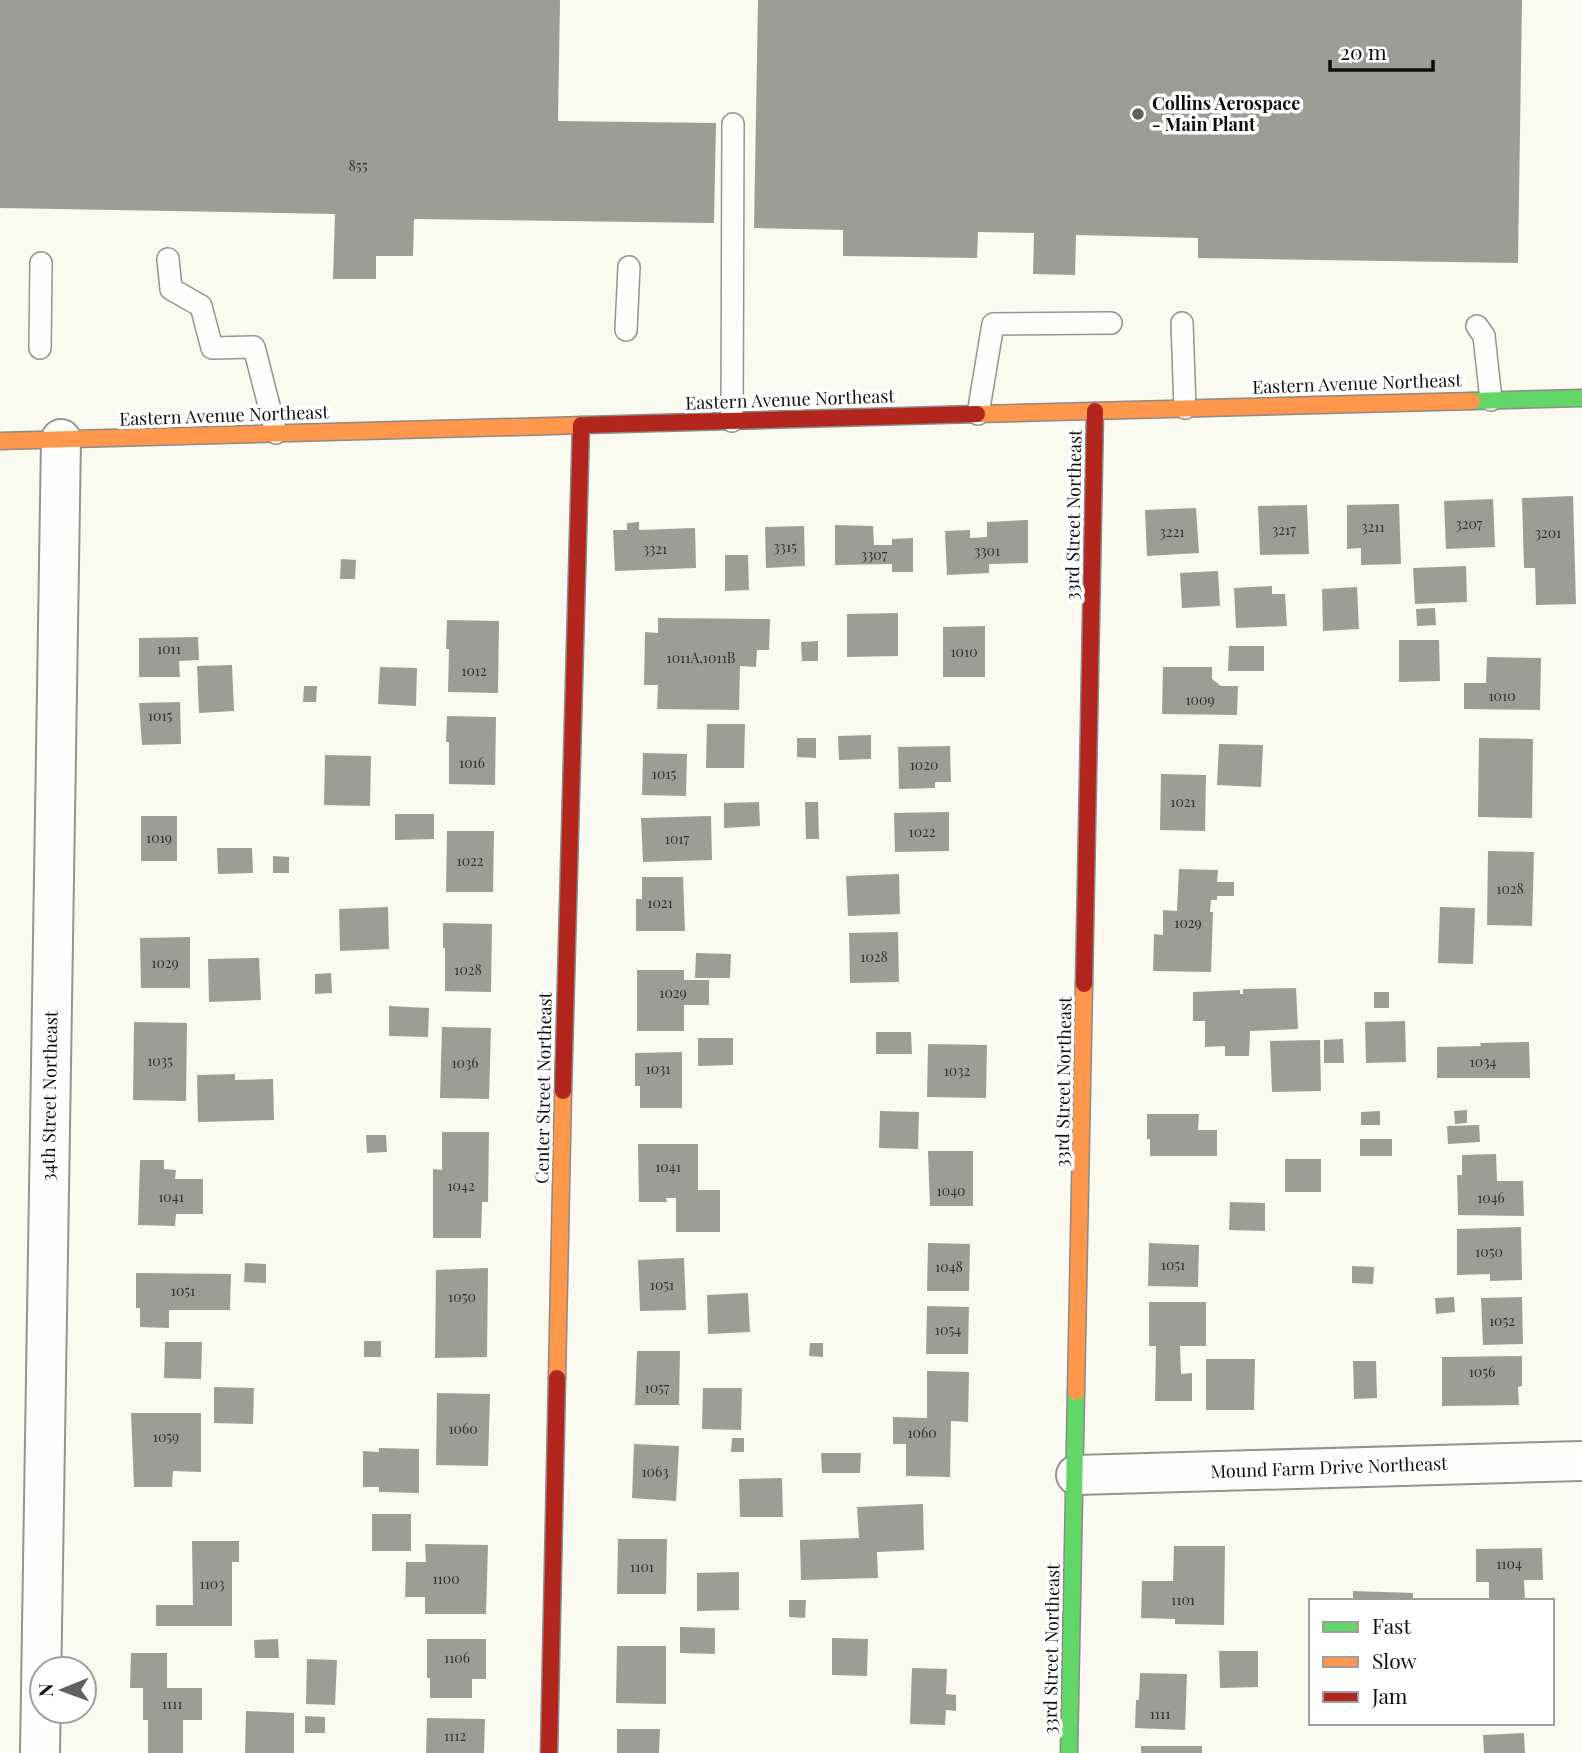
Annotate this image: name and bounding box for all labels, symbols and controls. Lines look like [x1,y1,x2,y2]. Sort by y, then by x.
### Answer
scale bar [1330,28,1433,72]
text: 20 m [1340,37,1387,65]
place label: Collins Aerospace - Main Plant [1152,91,1300,136]
marker: Collins Aerospace - Main Plant [1130,106,1146,122]
house number: 855 [349,156,368,175]
street label: Eastern Avenue Northeast [1252,367,1463,399]
street label: Eastern Avenue Northeast [685,383,896,415]
street label: Eastern Avenue Northeast [119,399,330,431]
street label: 33rd Street Northeast [1060,429,1087,601]
house number: 3207 [1455,514,1483,533]
house number: 3211 [1361,517,1385,536]
house number: 3217 [1272,520,1296,539]
house number: 3221 [1160,522,1184,541]
house number: 3201 [1535,523,1561,542]
house number: 3315 [773,537,797,556]
house number: 3321 [643,539,667,558]
house number: 3301 [974,541,1000,560]
house number: 3307 [861,545,888,564]
house number: 1011 [157,639,181,658]
house number: 1010 [950,642,978,661]
house number: 1011A,1011B [666,648,736,667]
house number: 1012 [461,661,487,680]
house number: 1010 [1488,686,1516,705]
house number: 1009 [1185,690,1215,709]
house number: 1015 [148,706,172,725]
house number: 1016 [459,753,485,772]
house number: 1020 [910,755,938,774]
house number: 1015 [652,764,676,783]
house number: 1021 [1170,792,1196,811]
house number: 1022 [909,822,936,841]
house number: 1019 [146,828,172,847]
house number: 1017 [665,829,690,848]
house number: 1022 [457,851,484,870]
house number: 1028 [1496,879,1524,898]
house number: 1021 [647,893,673,912]
house number: 1029 [1174,913,1202,932]
house number: 1028 [860,947,888,966]
house number: 1029 [151,953,179,972]
house number: 1028 [454,960,482,979]
house number: 1029 [659,983,687,1002]
street label: Center Street Northeast [529,991,557,1184]
street label: 33rd Street Northeast [1050,996,1077,1168]
street label: 34th Street Northeast [36,1010,62,1182]
house number: 1035 [147,1051,173,1070]
house number: 1034 [1470,1052,1496,1071]
house number: 1036 [451,1053,479,1072]
house number: 1031 [645,1059,671,1078]
house number: 1032 [944,1061,971,1080]
house number: 1041 [655,1157,681,1176]
house number: 1042 [447,1176,475,1195]
house number: 1040 [937,1181,965,1200]
house number: 1041 [158,1187,184,1206]
house number: 1046 [1477,1188,1505,1207]
house number: 1050 [1475,1242,1503,1261]
house number: 1051 [1161,1255,1185,1274]
house number: 1048 [935,1257,963,1276]
house number: 1051 [650,1275,674,1294]
house number: 1051 [171,1281,195,1300]
house number: 1050 [448,1287,476,1306]
house number: 1052 [1489,1311,1515,1330]
house number: 1054 [935,1320,961,1339]
house number: 1056 [1469,1362,1495,1381]
house number: 1057 [644,1378,670,1397]
house number: 1060 [448,1419,478,1438]
house number: 1060 [907,1423,937,1442]
house number: 1059 [153,1427,179,1446]
street label: Mound Farm Drive Northeast [1210,1451,1448,1483]
house number: 1063 [641,1462,669,1481]
house number: 1104 [1496,1554,1522,1573]
house number: 1101 [630,1557,654,1576]
street label: 33rd Street Northeast [1038,1563,1065,1735]
house number: 1100 [432,1569,460,1588]
house number: 1103 [199,1574,225,1593]
house number: 1101 [1171,1590,1195,1609]
legend [1309,1599,1554,1725]
text: Fast [1372,1611,1411,1639]
text: Slow [1372,1646,1417,1674]
house number: 1106 [444,1648,470,1667]
north arrow [28,1655,98,1725]
text: Jam [1371,1681,1408,1709]
text: N [32,1683,58,1697]
house number: 1111 [162,1694,182,1713]
house number: 1111 [1150,1704,1170,1723]
house number: 1112 [444,1726,466,1745]

